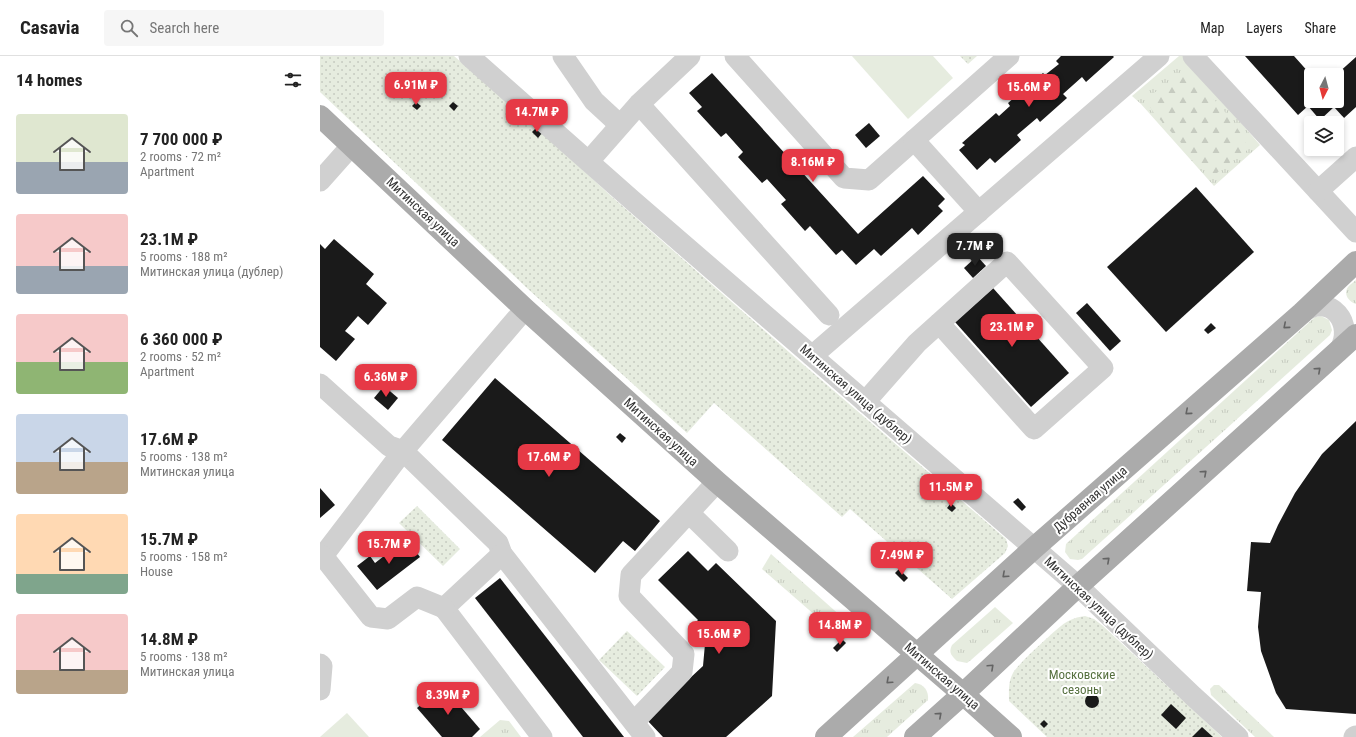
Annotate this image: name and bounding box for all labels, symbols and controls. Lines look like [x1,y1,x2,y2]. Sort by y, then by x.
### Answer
search box [104,10,384,46]
text: Casavia [20,16,80,39]
icon: search [118,17,140,39]
text: Search here [150,19,219,37]
text: Map [1200,20,1224,36]
text: Layers [1246,20,1283,36]
text: Share [1305,20,1336,36]
north arrow [1304,68,1344,108]
map controls [1304,68,1344,156]
icon: filters [282,69,304,91]
text: 14 homes [16,70,82,90]
pin: 6.91M ₽ [379,72,453,106]
pin: 15.6M ₽ [992,74,1066,108]
text: 6.91M ₽ [394,77,438,92]
text: 15.6M ₽ [1007,79,1051,94]
pin: 14.7M ₽ [500,99,574,133]
text: 14.7M ₽ [515,104,559,119]
button: layers [1304,116,1344,156]
text: 7 700 000 ₽ [140,129,223,149]
icon: home [48,130,96,178]
text: 2 rooms · 72 m² [140,149,221,164]
pin: 8.16M ₽ [776,149,850,183]
text: 8.16M ₽ [791,154,835,169]
text: Apartment [140,164,194,179]
street label: Митинская улица [383,174,463,250]
text: 23.1M ₽ [140,229,198,249]
icon: home [48,230,96,278]
pin: 7.7M ₽ [942,233,1008,267]
text: 7.7M ₽ [956,238,994,253]
text: 5 rooms · 188 m² [140,249,227,264]
text: Митинская улица (дублер) [140,264,283,279]
pin: 23.1M ₽ [975,314,1049,348]
text: 23.1M ₽ [990,319,1034,334]
one-way arrow [1283,322,1291,329]
text: 6 360 000 ₽ [140,329,223,349]
icon: home [48,330,96,378]
street label: Митинская улица (дублер) [797,341,915,447]
text: 2 rooms · 52 m² [140,349,221,364]
text: Apartment [140,364,194,379]
pin: 6.36M ₽ [349,364,423,398]
one-way arrow [1313,367,1321,374]
text: 6.36M ₽ [364,369,408,384]
street label: Митинская улица [621,395,701,469]
one-way arrow [1186,408,1193,415]
text: 17.6M ₽ [140,429,198,449]
icon: home [48,430,96,478]
pin: 17.6M ₽ [512,444,586,478]
text: 5 rooms · 138 m² [140,449,227,464]
text: 17.6M ₽ [527,449,571,464]
street label: Дубравная улица [1050,463,1130,535]
text: Митинская улица [140,464,234,479]
one-way arrow [1199,471,1206,478]
pin: 11.5M ₽ [914,474,988,508]
text: 11.5M ₽ [929,479,973,494]
text: 15.7M ₽ [140,529,198,549]
icon: home [48,530,96,578]
pin: 15.7M ₽ [352,531,426,565]
text: 15.7M ₽ [367,536,411,551]
pin: 7.49M ₽ [865,542,939,576]
text: 7.49M ₽ [880,547,924,562]
text: 5 rooms · 158 m² [140,549,227,564]
street label: Митинская улица (дублер) [1041,554,1157,662]
one-way arrow [1102,557,1110,564]
text: House [140,564,173,579]
one-way arrow [1002,570,1010,577]
pin: 14.8M ₽ [803,612,877,646]
text: 14.8M ₽ [818,617,862,632]
pin: 15.6M ₽ [682,621,756,655]
text: 15.6M ₽ [697,626,741,641]
text: 14.8M ₽ [140,629,198,649]
icon: home [48,630,96,678]
street label: Митинская улица [901,639,983,713]
text: 5 rooms · 138 m² [140,649,227,664]
text: Митинская улица [140,664,234,679]
one-way arrow [986,664,994,672]
park label: Московские сезоны [1049,667,1115,697]
one-way arrow [886,676,894,684]
pin: 8.39M ₽ [411,682,485,716]
text: 8.39M ₽ [426,687,470,702]
one-way arrow [934,713,941,720]

